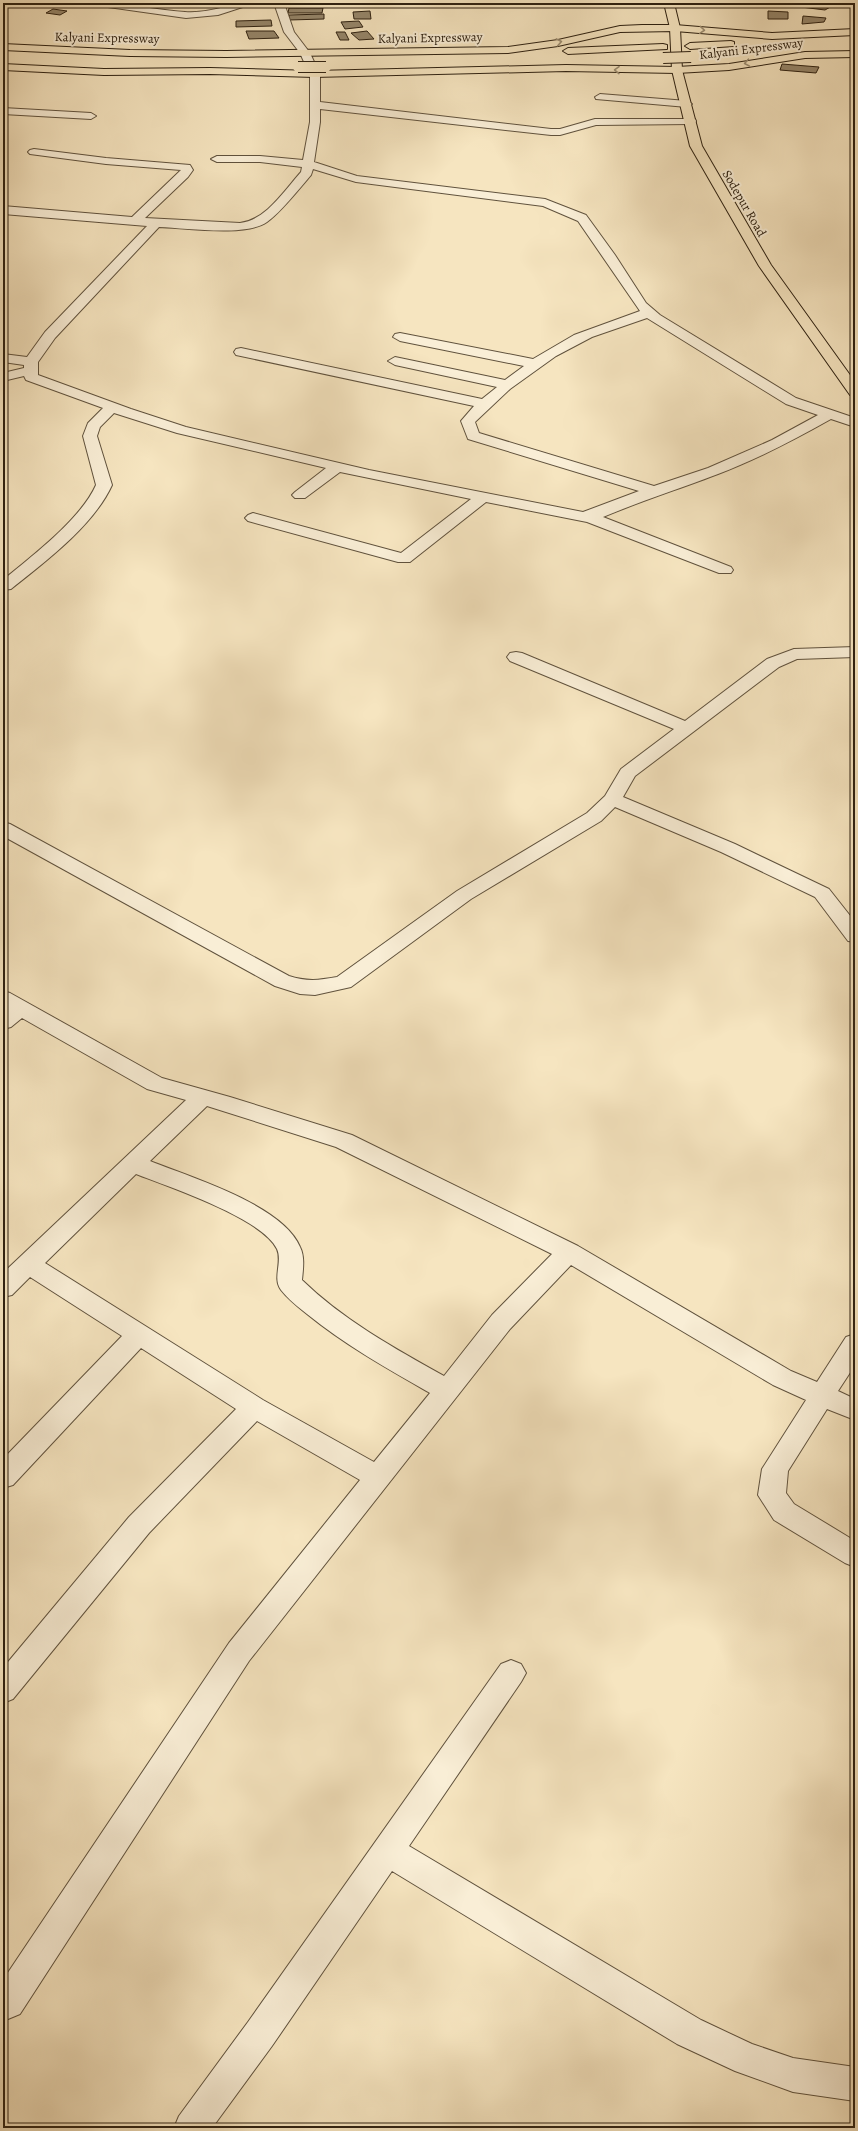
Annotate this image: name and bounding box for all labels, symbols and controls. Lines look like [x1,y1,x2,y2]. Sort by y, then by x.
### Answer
one-way arrow [699,26,705,35]
street label: Kalyani Expressway [54,28,160,47]
street label: Kalyani Expressway [378,28,483,47]
street label: Kalyani Expressway [698,34,804,63]
one-way arrow [556,39,562,47]
one-way arrow [744,59,750,67]
one-way arrow [614,66,620,74]
street label: Sodepur Road [719,167,771,240]

